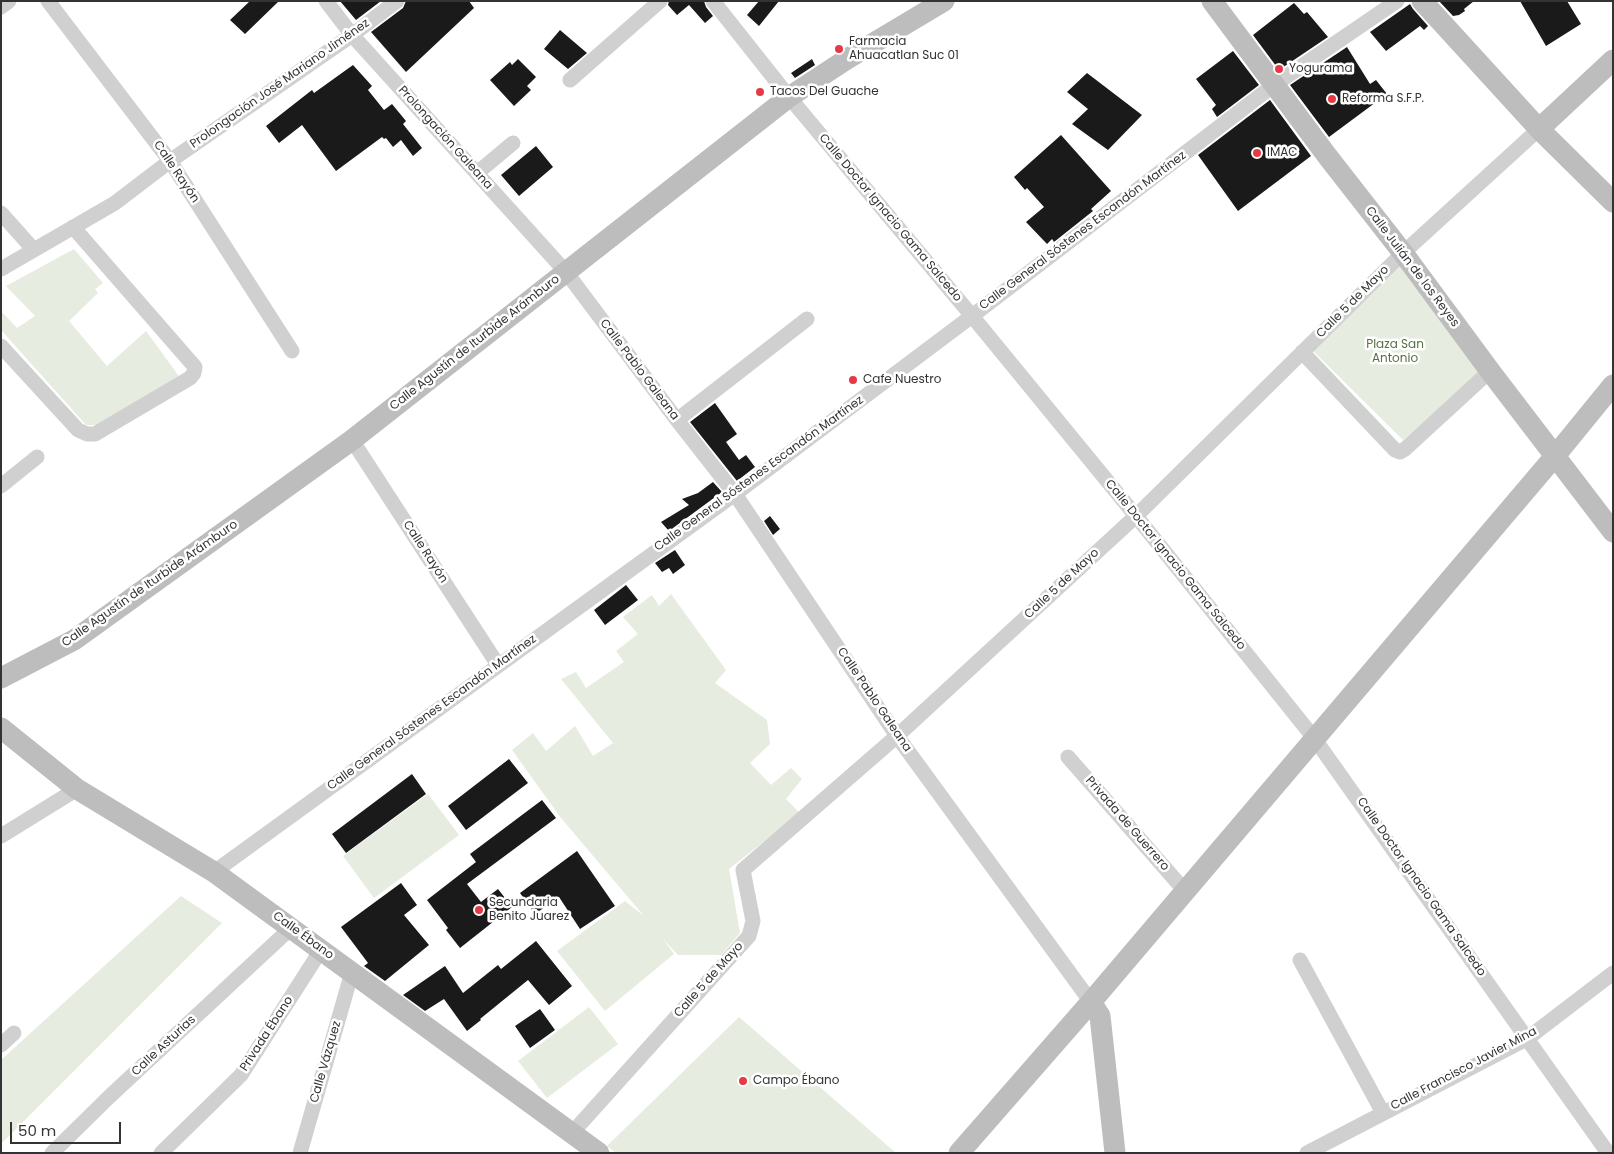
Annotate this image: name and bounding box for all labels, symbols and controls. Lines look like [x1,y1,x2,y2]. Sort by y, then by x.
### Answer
street label: Prolongación José Mariano Jiménez [188,16,372,152]
place label: Farmacia Ahuacatlan Suc 01 [849,35,959,63]
marker: Farmacia Ahuacatlan Suc 01 [833,43,845,55]
place label: Yogurama [1289,62,1353,76]
marker: Yogurama [1273,63,1285,75]
street label: Prolongación Galeana [395,83,495,193]
place label: Tacos Del Guache [770,85,879,99]
marker: Tacos Del Guache [754,86,766,98]
place label: Reforma S.F.P. [1342,92,1424,106]
marker: Reforma S.F.P. [1326,93,1338,105]
street label: Calle Doctor Ignacio Gama Salcedo [815,131,965,305]
street label: Calle Rayón [150,138,202,206]
place label: IMAC [1267,146,1298,160]
marker: IMAC [1251,147,1263,159]
street label: Calle General Sóstenes Escandón Martínez [977,149,1189,313]
street label: Calle Julián de los Reyes [1362,204,1462,330]
street label: Calle 5 de Mayo [1314,263,1392,341]
street label: Calle Agustín de Iturbide Arámburo [387,272,563,414]
street label: Calle Pablo Galeana [596,317,682,423]
park label: Plaza San Antonio [1366,338,1424,366]
place label: Cafe Nuestro [863,373,941,387]
marker: Cafe Nuestro [847,374,859,386]
street label: Calle General Sóstenes Escandón Martínez [652,393,866,555]
street label: Calle Doctor Ignacio Gama Salcedo [1102,477,1248,653]
street label: Calle Agustín de Iturbide Arámburo [59,518,241,650]
street label: Calle Rayón [400,518,450,586]
street label: Calle 5 de Mayo [1022,546,1102,622]
street label: Calle General Sóstenes Escandón Martínez [325,632,539,794]
street label: Calle Pablo Galeana [834,645,914,755]
street label: Privada de Guerrero [1082,774,1172,874]
street label: Calle Doctor Ignacio Gama Salcedo [1353,795,1489,979]
place label: Secundaria Benito Juarez [489,896,569,924]
marker: Secundaria Benito Juarez [473,904,485,916]
street label: Calle Ébano [270,909,336,963]
street label: Calle 5 de Mayo [671,939,747,1021]
street label: Privada Ébano [237,994,297,1074]
street label: Calle Asturias [129,1013,199,1079]
street label: Calle Vázquez [307,1019,345,1105]
street label: Calle Francisco Javier Mina [1389,1024,1539,1114]
place label: Campo Ébano [753,1074,839,1088]
marker: Campo Ébano [737,1075,749,1087]
scale bar [12,1112,124,1144]
text: 50 m [18,1120,56,1141]

